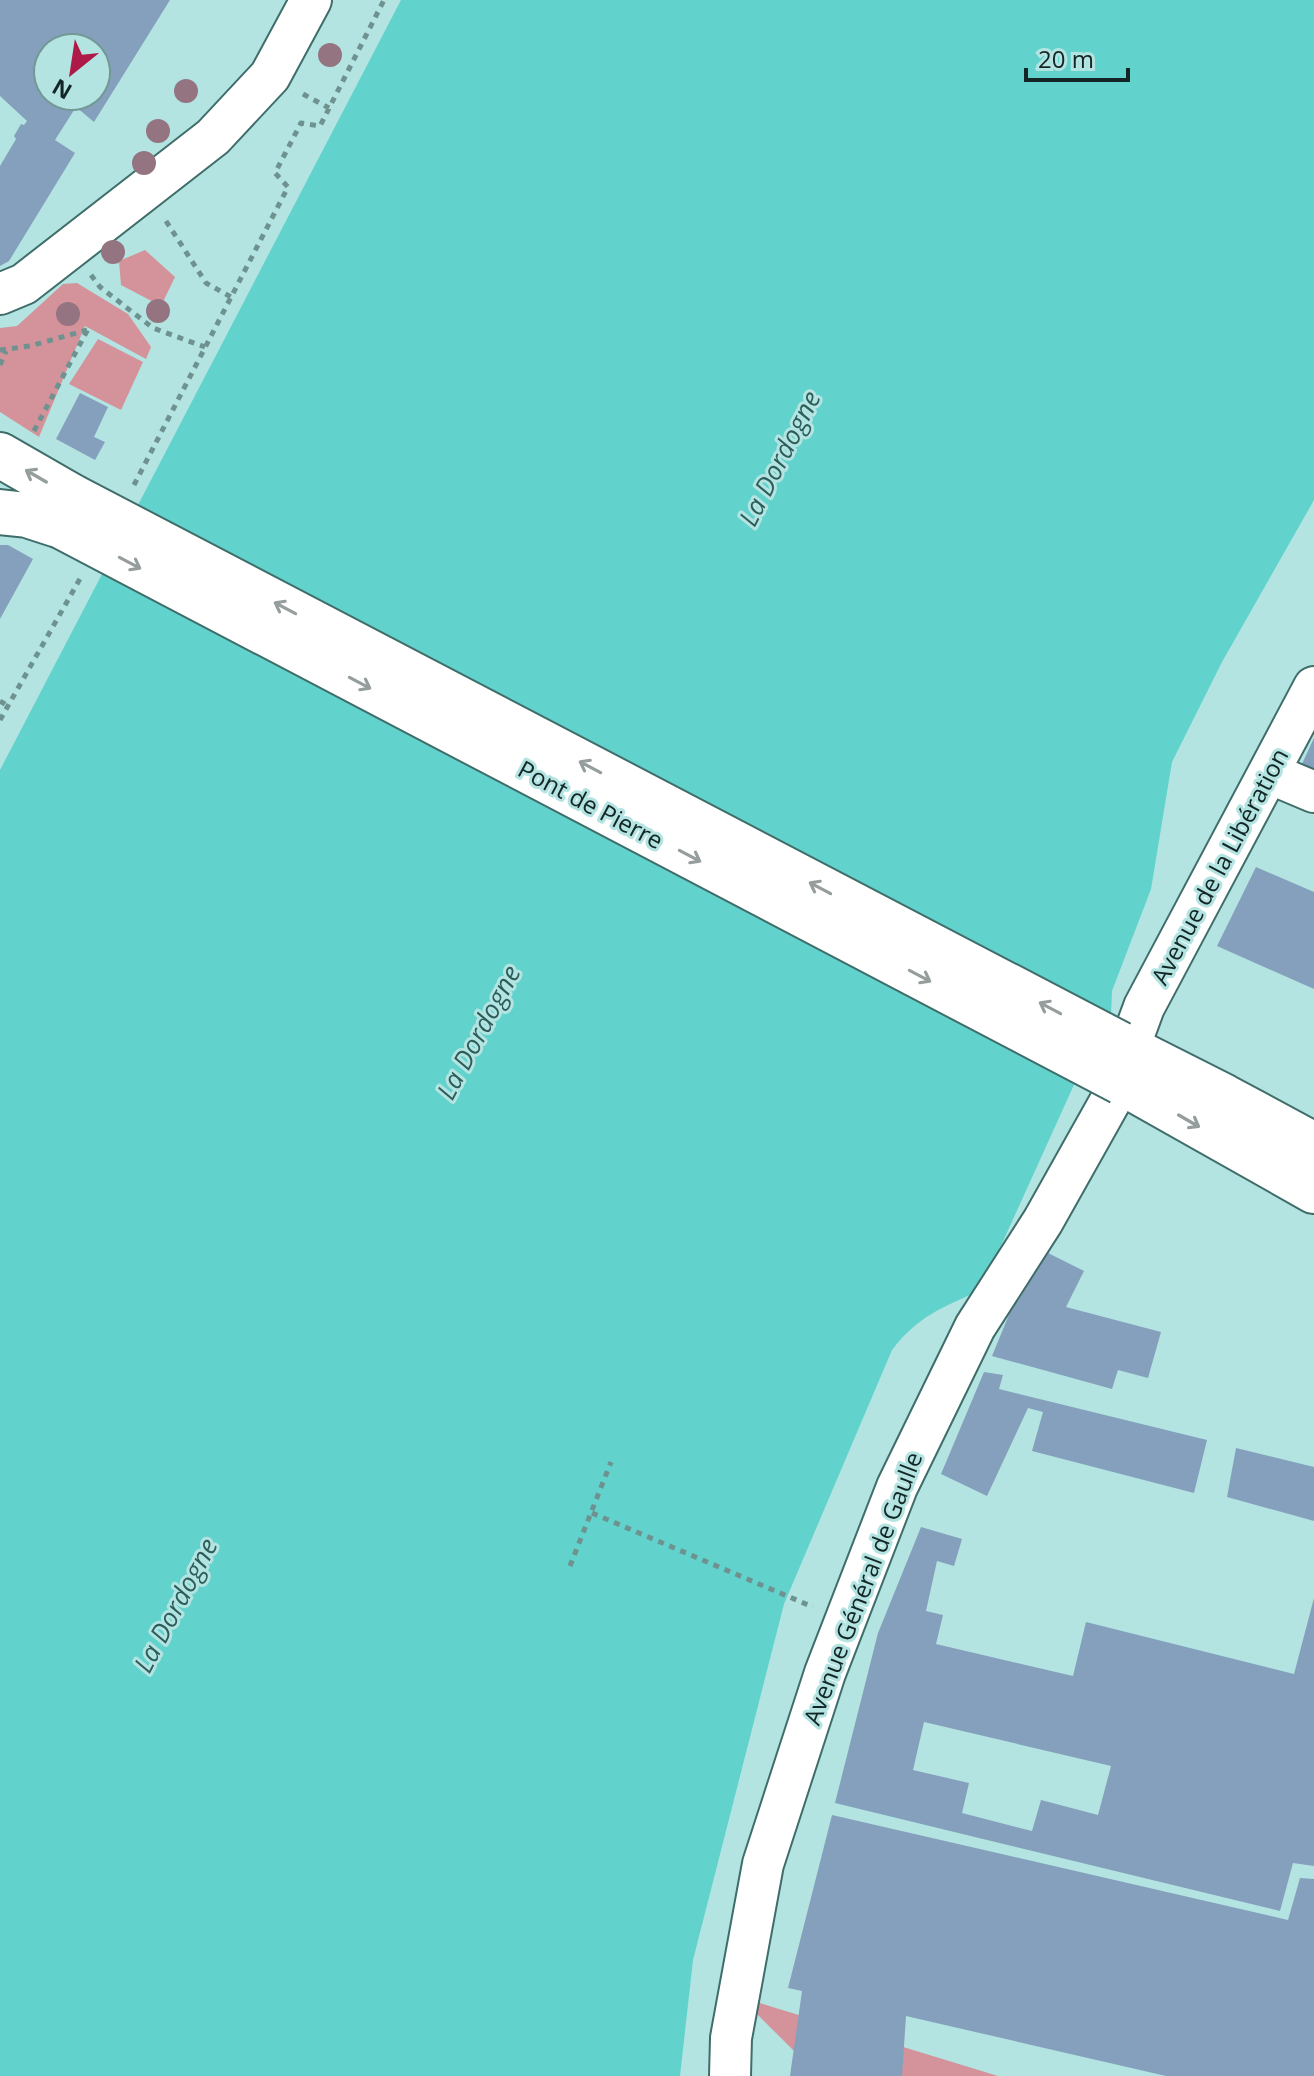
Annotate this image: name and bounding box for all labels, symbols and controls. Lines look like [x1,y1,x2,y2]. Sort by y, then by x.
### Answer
north arrow [32,32,112,112]
scale bar [1026,32,1128,82]
text: 20 m [1038,42,1094,75]
text: N [46,73,77,108]
water label: La Dordogne [730,384,828,532]
one-way arrow [25,468,49,483]
one-way arrow [117,555,141,571]
one-way arrow [273,599,297,615]
one-way arrow [348,676,371,692]
street label: Avenue de la Libération [1143,742,1295,990]
street label: Pont de Pierre [513,752,669,856]
one-way arrow [578,759,602,775]
one-way arrow [677,848,701,864]
one-way arrow [809,879,832,895]
water label: La Dordogne [428,958,528,1105]
one-way arrow [907,969,931,985]
one-way arrow [1039,1000,1063,1016]
one-way arrow [1177,1113,1200,1129]
street label: Avenue Général de Gaulle [795,1447,929,1729]
water label: La Dordogne [125,1531,225,1678]

